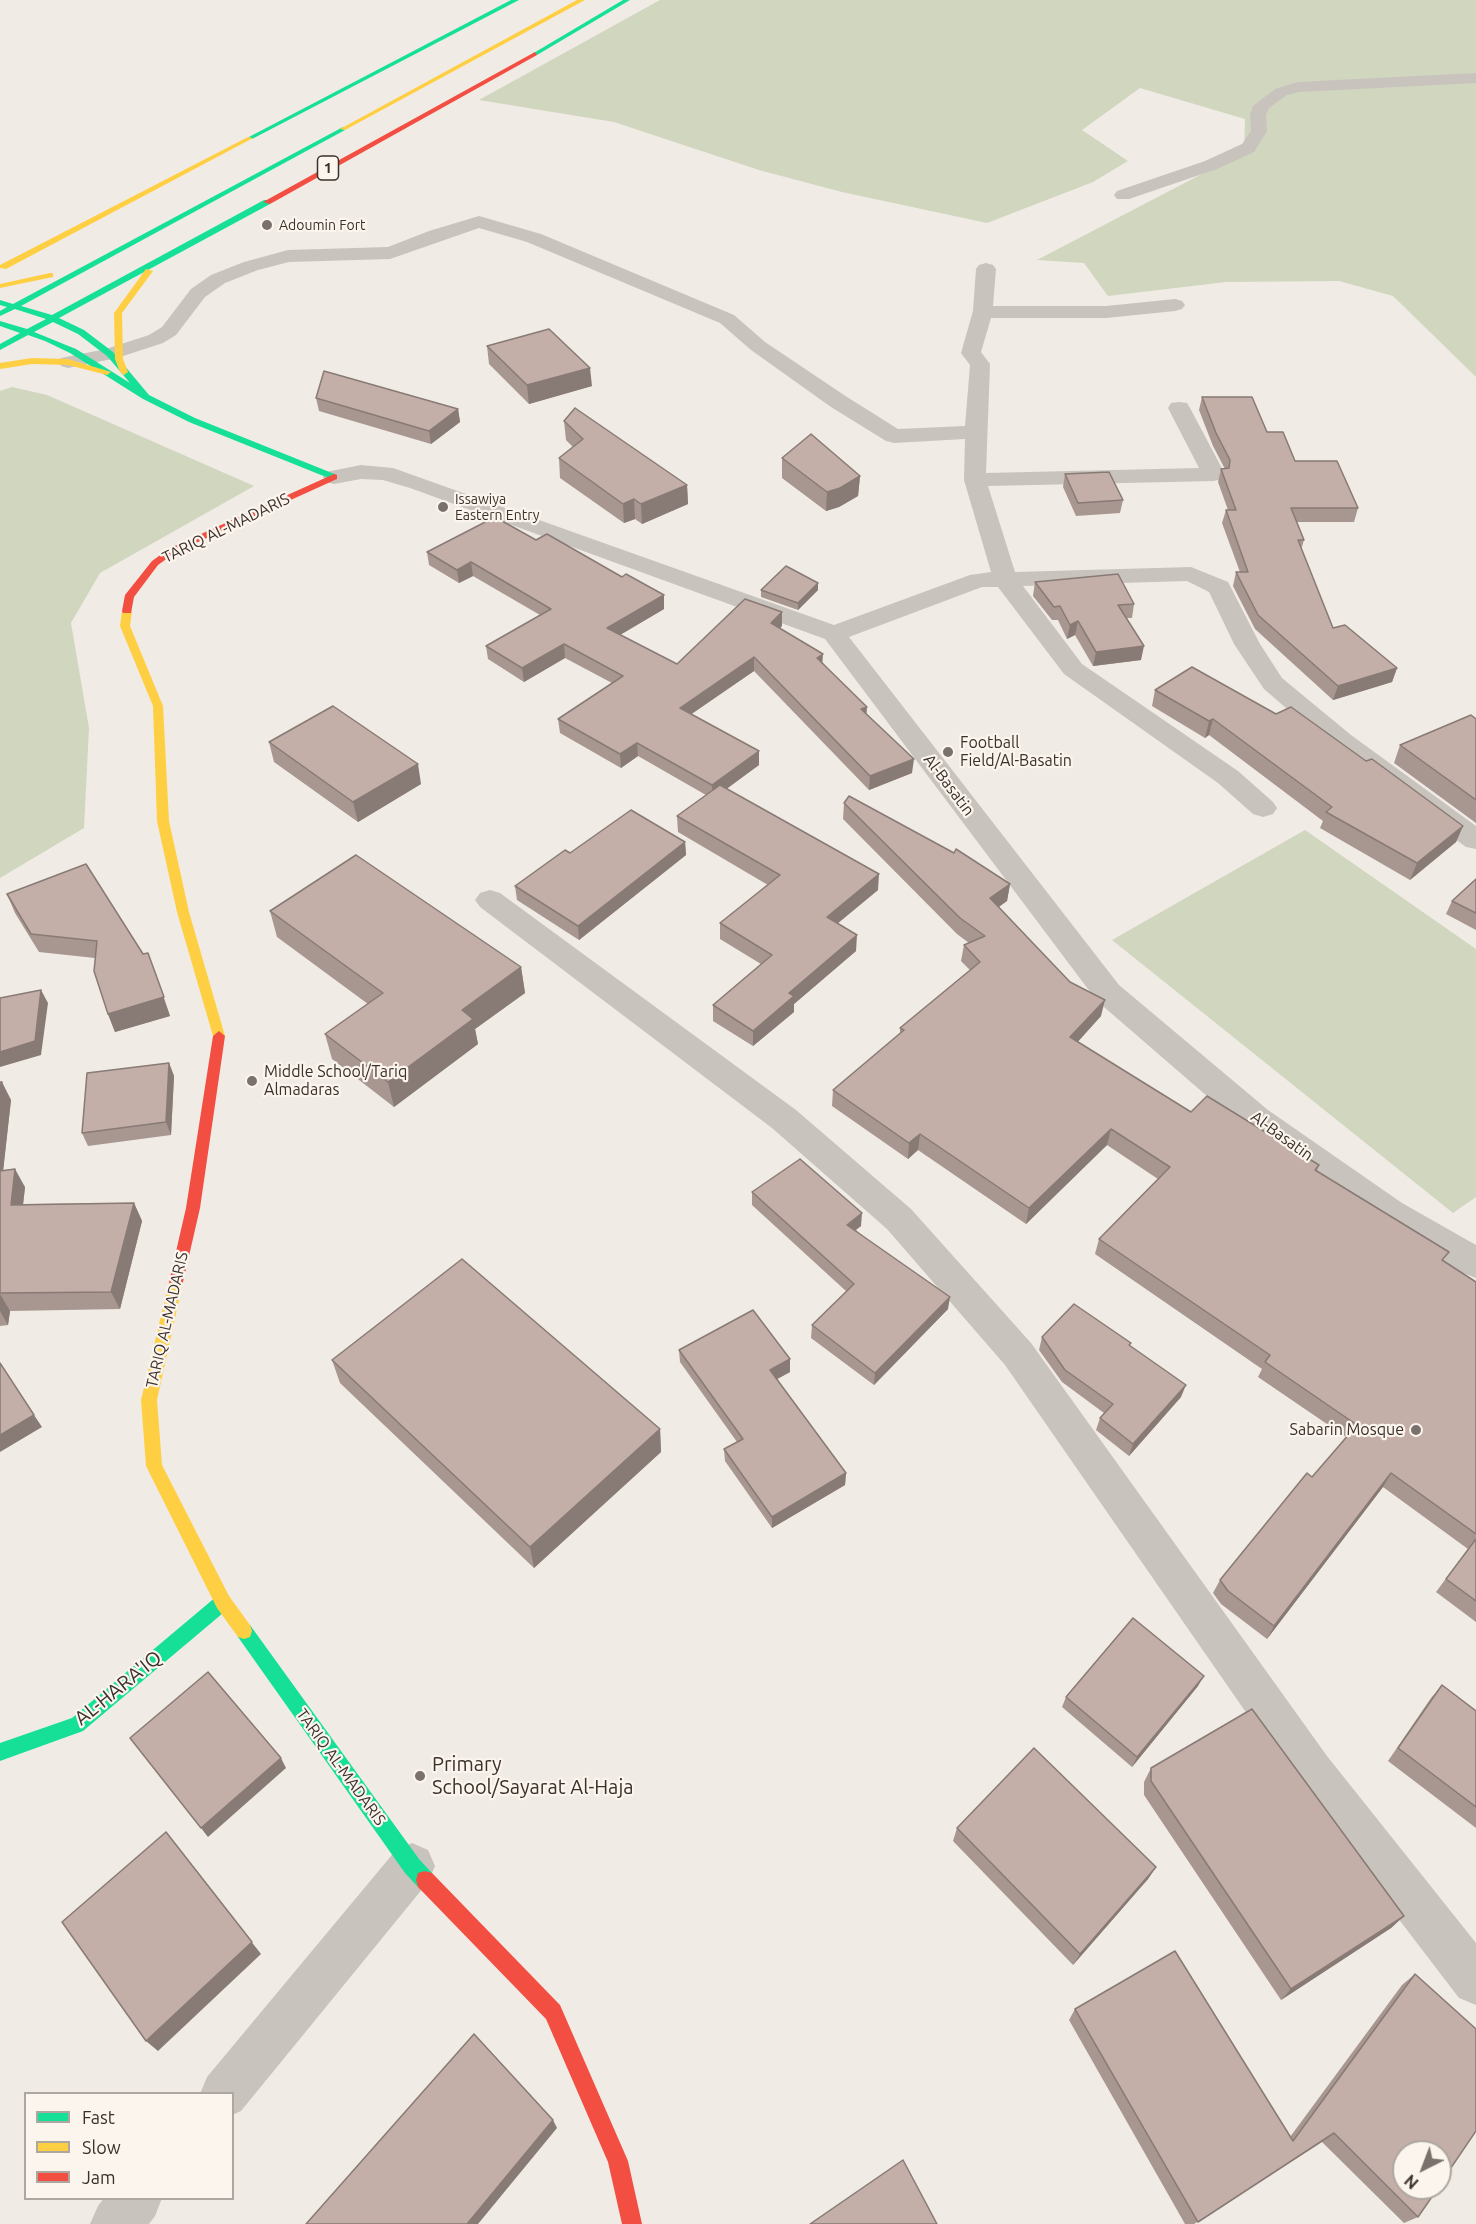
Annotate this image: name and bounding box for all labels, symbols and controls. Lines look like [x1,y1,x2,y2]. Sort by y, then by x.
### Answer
road number: 1 [318,156,338,180]
place label: Adoumin Fort [279,217,365,233]
marker: Adoumin Fort [260,218,274,232]
street label: TARIQ AL-MADARIS [159,489,293,567]
place label: Issawiya Eastern Entry [455,491,540,524]
marker: Issawiya Eastern Entry [436,500,450,514]
place label: Football Field/Al-Basatin [960,733,1072,771]
marker: Football Field/Al-Basatin [941,745,955,759]
street label: Al-Basatin [920,750,978,820]
place label: Middle School/Tariq Almadaras [264,1062,407,1100]
marker: Middle School/Tariq Almadaras [245,1074,259,1088]
street label: Al-Basatin [1247,1107,1317,1165]
street label: TARIQ AL-MADARIS [142,1250,192,1390]
place label: Sabarin Mosque [1290,1420,1404,1440]
marker: Sabarin Mosque [1409,1423,1423,1437]
street label: AL-HARA'IQ [70,1646,166,1730]
street label: TARIQ AL-MADARIS [292,1705,390,1829]
place label: Primary School/Sayarat Al-Haja [432,1752,634,1799]
marker: Primary School/Sayarat Al-Haja [413,1769,427,1783]
legend [24,2092,234,2200]
text: Fast [82,2107,115,2127]
text: Slow [82,2137,121,2157]
north arrow [1392,2140,1452,2200]
text: Jam [82,2167,116,2187]
text: N [1401,2171,1422,2193]

